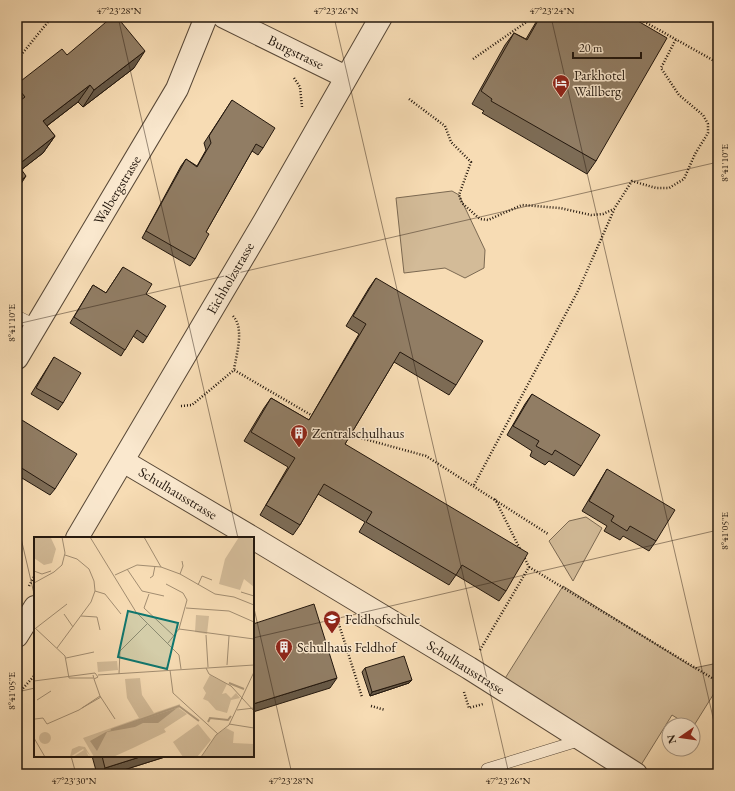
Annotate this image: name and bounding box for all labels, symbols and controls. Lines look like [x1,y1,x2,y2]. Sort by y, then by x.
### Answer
text: 47°23'28"N [97,4,142,17]
text: 47°23'26"N [314,4,359,17]
text: 47°23'24"N [530,4,575,17]
street label: Burgstrasse [265,31,327,73]
scale bar [573,34,641,60]
text: 20 m [579,40,603,56]
place label: Parkhotel Wallberg [574,66,626,100]
hotel icon: Parkhotel Wallberg [551,73,571,98]
text: 8°41'10"E [718,144,731,182]
street label: Walbergstrasse [89,152,145,228]
street label: Eichholzstrasse [202,238,258,317]
text: 8°41'10"E [5,304,18,342]
building icon: Zentralschulhaus [289,423,309,448]
place label: Zentralschulhaus [312,424,405,442]
street label: Schulhausstrasse [135,462,221,524]
text: 8°41'05"E [718,512,731,550]
inset map [34,537,254,757]
school or university icon: Feldhofschule [322,609,342,634]
place label: Feldhofschule [345,610,420,628]
street label: Schulhausstrasse [424,636,509,698]
building icon: Schulhaus Feldhof [274,637,294,662]
place label: Schulhaus Feldhof [297,638,397,656]
text: 8°41'05"E [5,672,18,710]
north arrow [661,717,701,757]
text: N [663,733,679,745]
text: 47°23'30"N [52,774,97,787]
text: 47°23'28"N [269,774,314,787]
text: 47°23'26"N [486,774,531,787]

